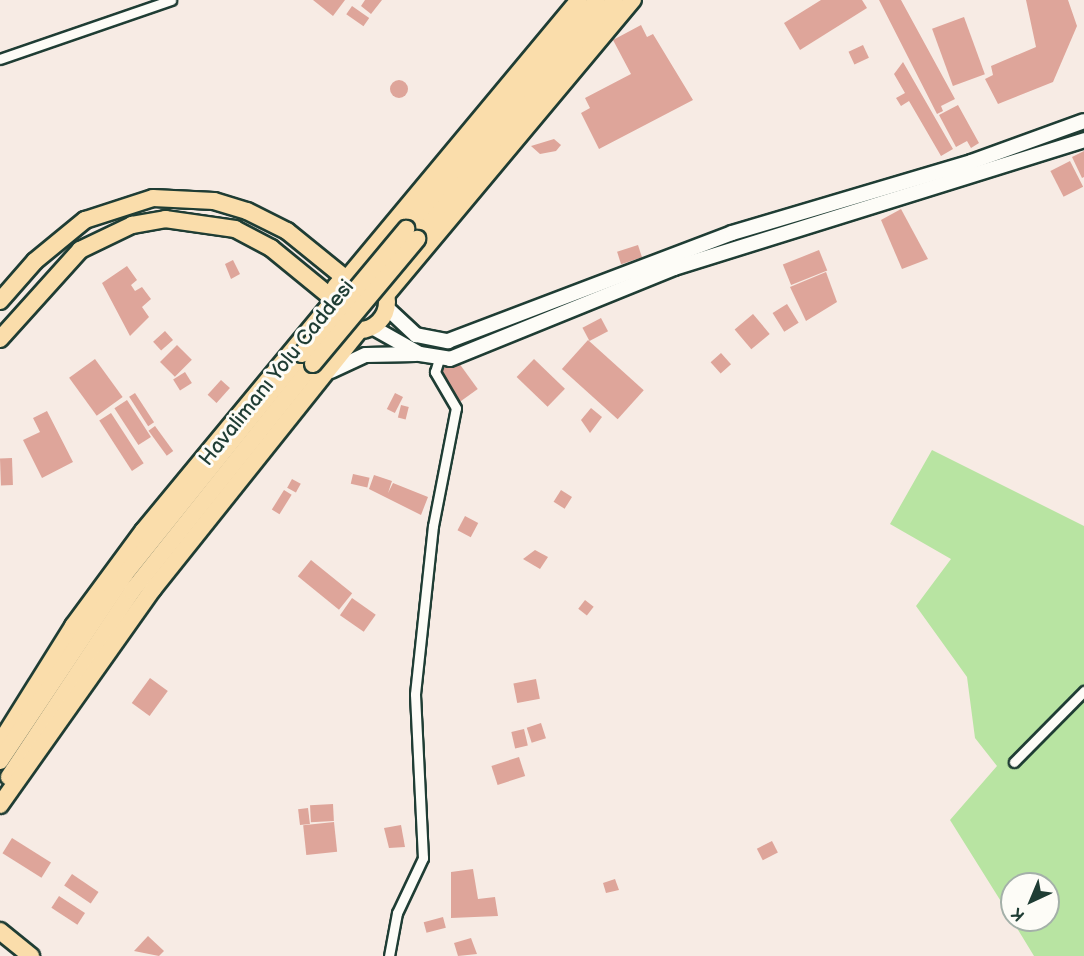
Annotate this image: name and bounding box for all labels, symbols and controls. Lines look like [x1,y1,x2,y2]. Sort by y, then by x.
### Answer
street label: Havalimanı Yolu Caddesi [194,274,360,472]
north arrow [1000,872,1060,932]
text: K [1008,903,1029,924]

